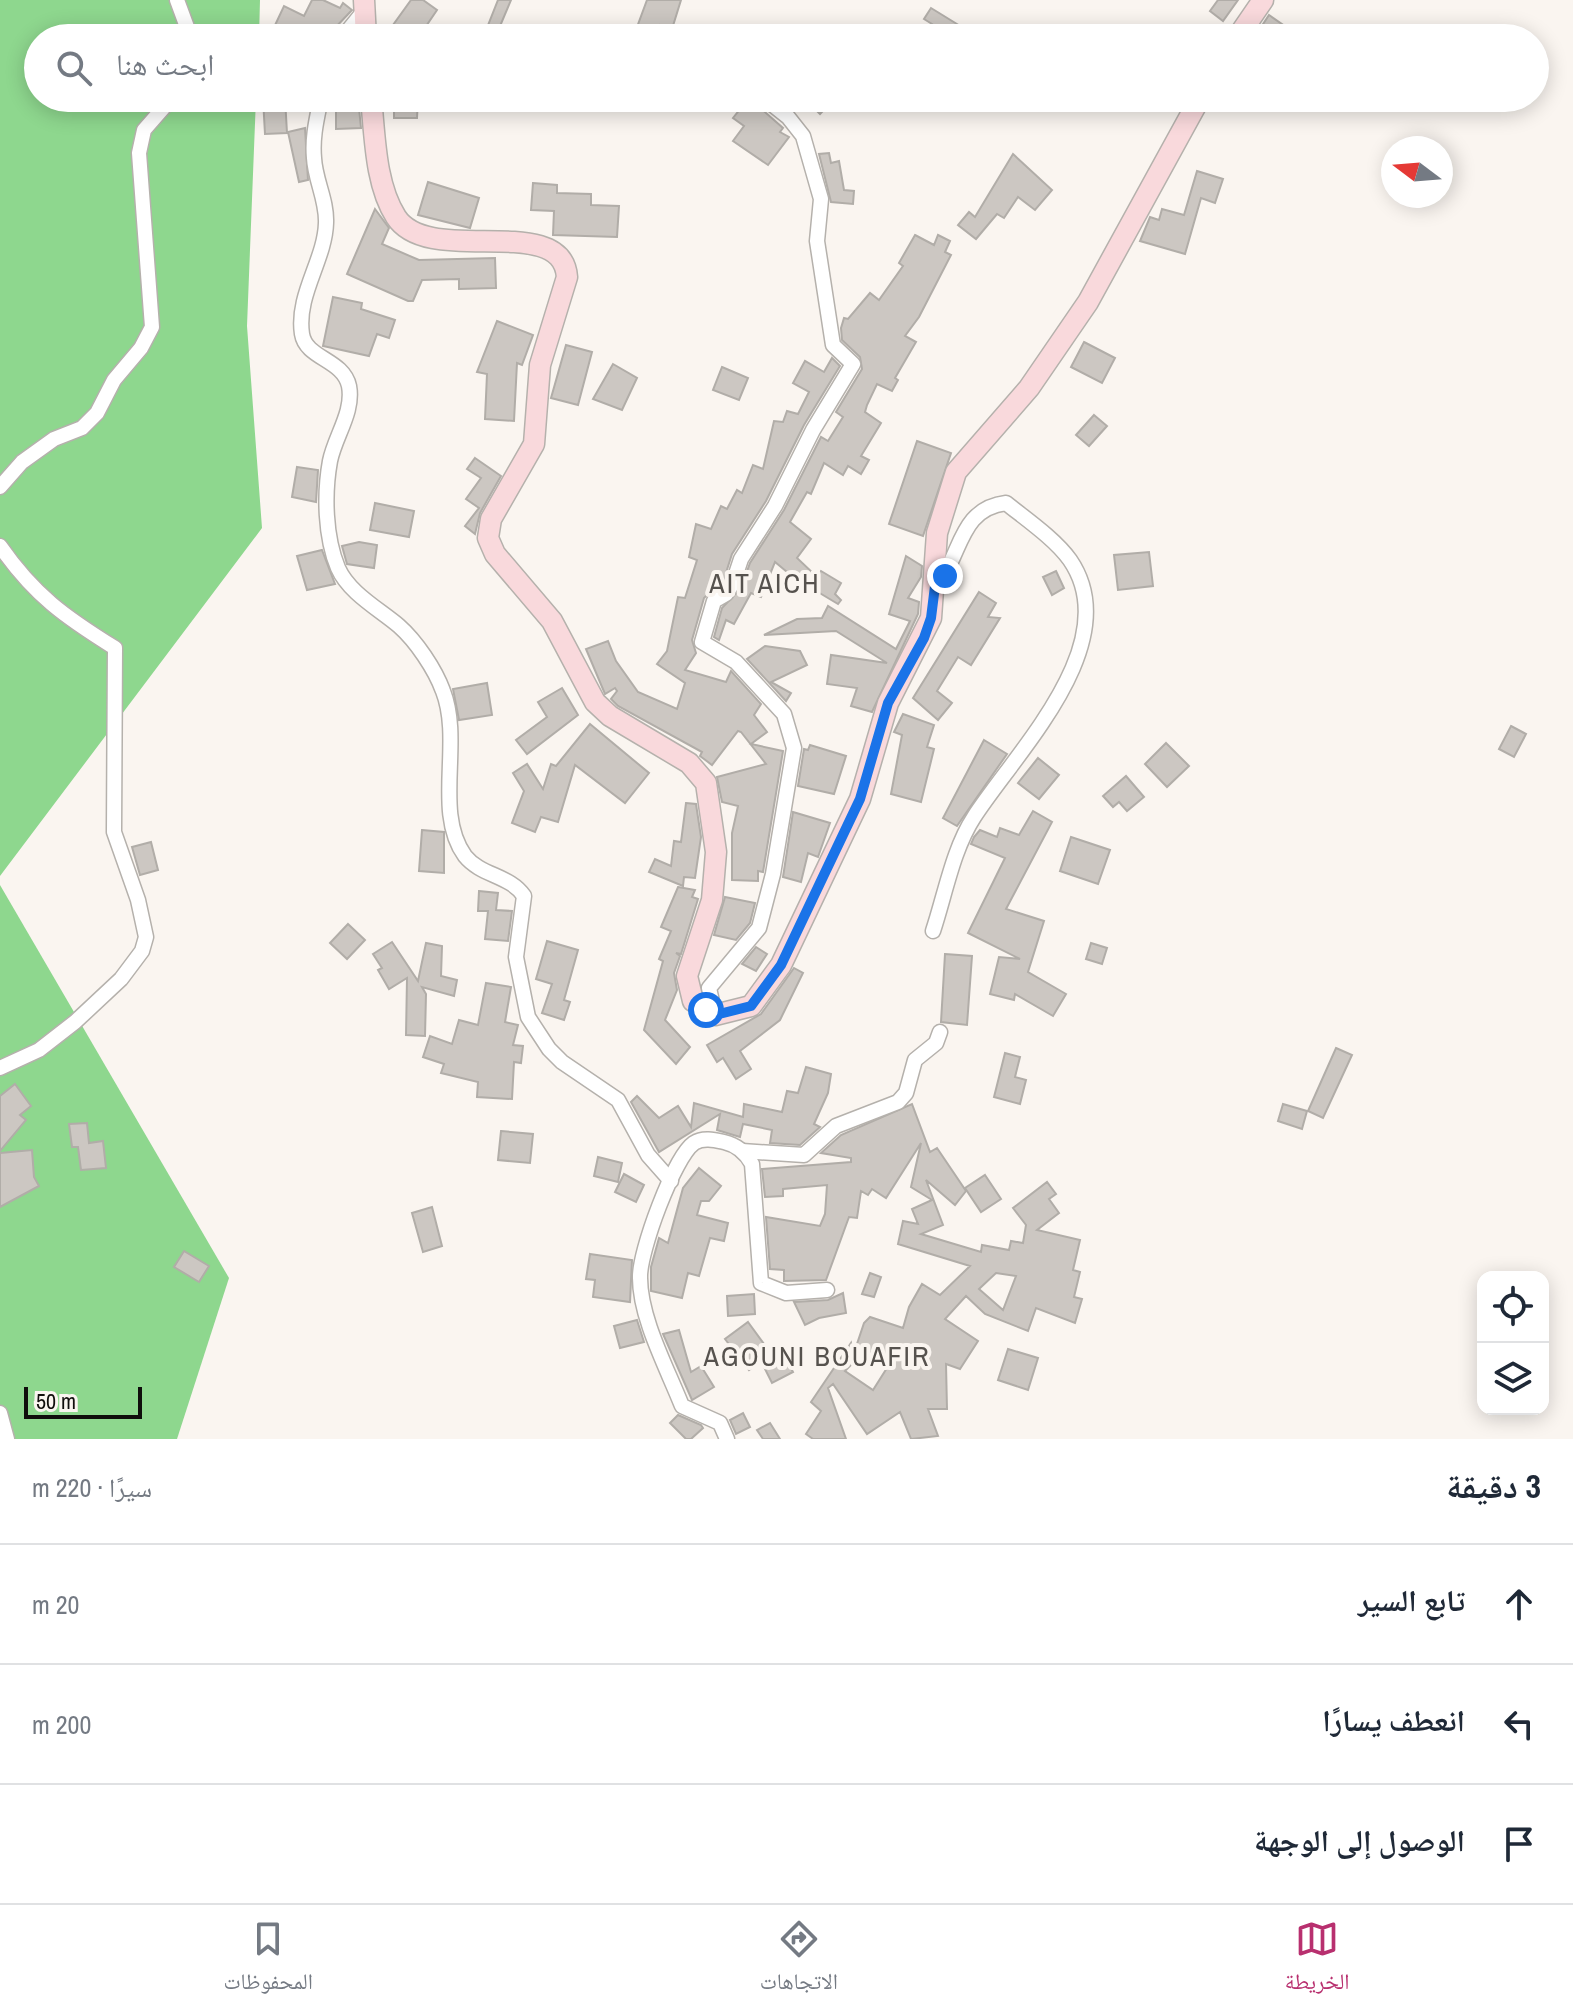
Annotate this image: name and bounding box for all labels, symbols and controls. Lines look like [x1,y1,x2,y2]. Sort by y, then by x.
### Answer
search box [24,24,1549,112]
text: ابحث هنا [116,44,214,84]
icon: search [52,46,96,90]
north arrow [1381,136,1453,208]
route end [927,558,963,594]
district label: AIT AICH [708,564,821,602]
route start [688,992,724,1028]
map controls [1477,1271,1549,1415]
button: locate [1477,1271,1549,1343]
district label: AGOUNI BOUAFIR [702,1337,931,1375]
button: layers [1477,1343,1549,1415]
scale bar [24,1383,142,1419]
text: 50 m [36,1386,76,1416]
text: 3 دقيقة [1446,1463,1541,1509]
text: سيرًا · 220 m [32,1470,152,1505]
text: تابع السير [1358,1580,1465,1620]
icon: ahead [1497,1582,1541,1626]
text: 20 m [32,1587,79,1622]
text: انعطف يسارًا [1322,1700,1465,1740]
icon: left [1497,1702,1541,1746]
text: 200 m [32,1707,91,1742]
text: الوصول إلى الوجهة [1254,1820,1465,1860]
icon: arrive [1497,1822,1541,1866]
tab: المحفوظات [223,1917,313,2003]
tab: الاتجاهات [760,1917,838,2003]
tab: الخريطة [1285,1917,1350,2003]

